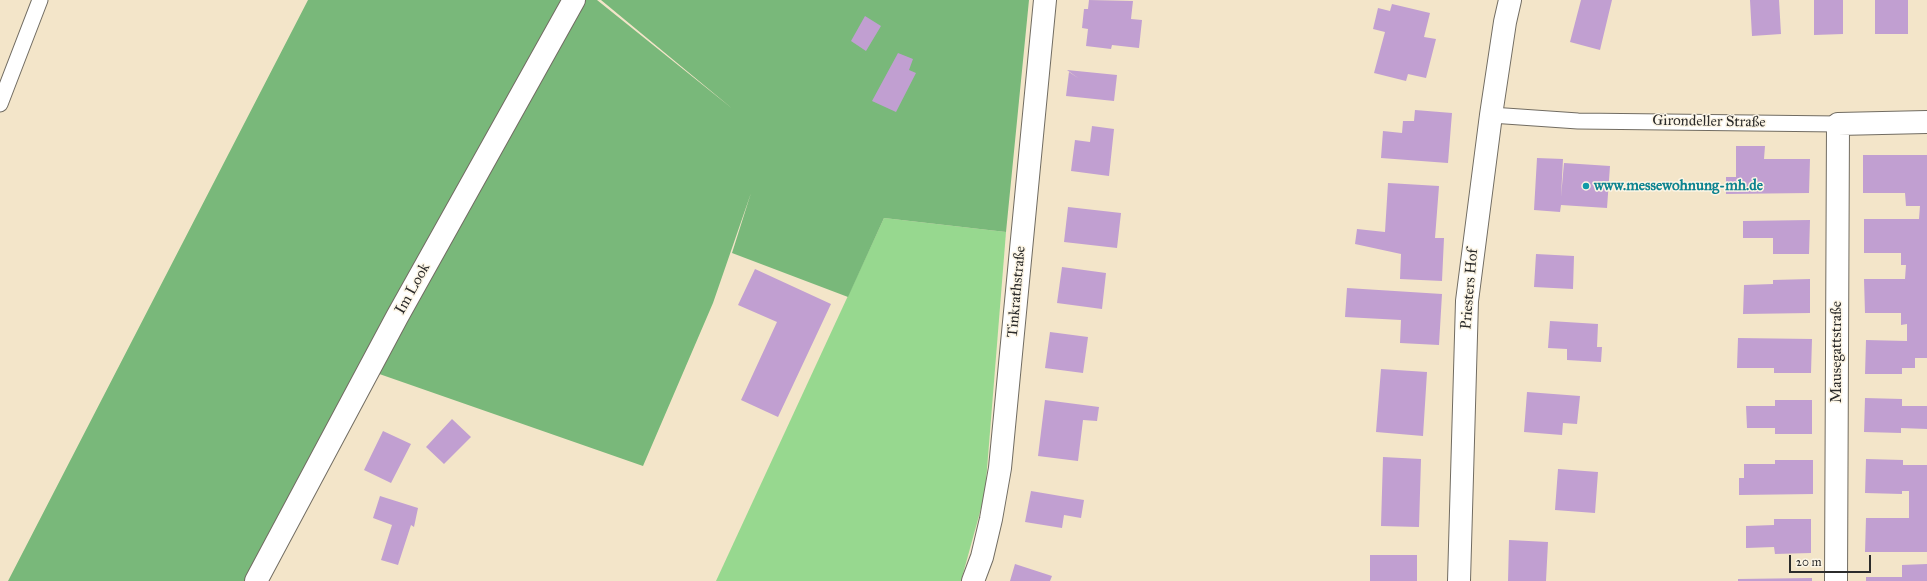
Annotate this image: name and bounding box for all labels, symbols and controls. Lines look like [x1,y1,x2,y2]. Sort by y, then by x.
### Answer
street label: Girondeller Straße [1652,112,1766,132]
place label: www.messewohnung-mh.de [1594,177,1763,195]
marker: www.messewohnung-mh.de [1581,181,1591,191]
street label: Tinkrathstraße [1004,245,1030,339]
street label: Priesters Hof [1457,248,1483,330]
street label: Im Look [392,260,434,318]
street label: Mausegattstraße [1828,301,1846,403]
scale bar [1791,547,1873,573]
text: 20 m [1796,555,1822,569]

